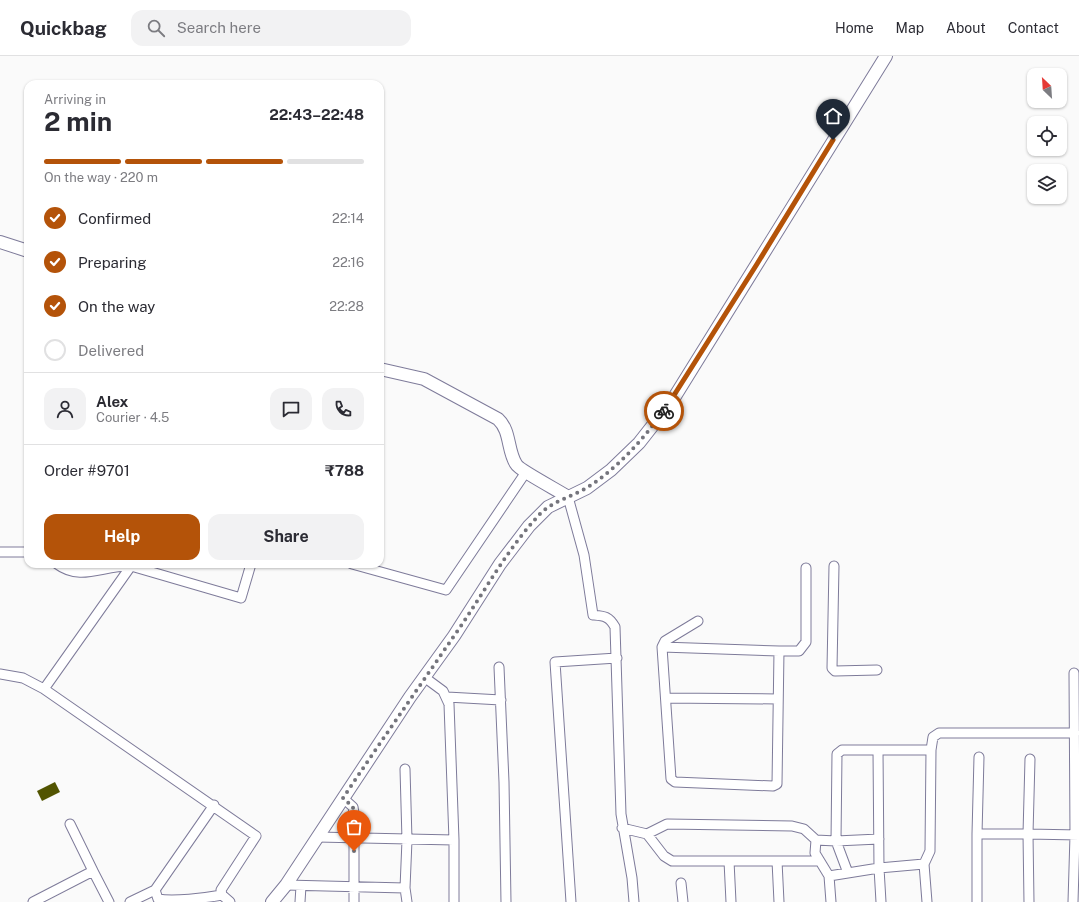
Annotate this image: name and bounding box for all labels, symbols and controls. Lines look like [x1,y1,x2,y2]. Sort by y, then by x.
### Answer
search box [131,10,411,46]
text: Quickbag [20,17,107,39]
icon: search [145,17,167,39]
text: Search here [177,19,261,36]
text: Home [835,20,874,36]
text: Map [896,20,924,36]
text: About [946,20,986,36]
text: Contact [1008,20,1059,36]
north arrow [1027,68,1067,108]
map controls [1027,68,1067,204]
text: Arriving in [44,92,106,107]
pin [816,99,850,140]
icon: home [822,105,844,127]
text: 2 min [44,106,112,137]
text: 22:43–22:48 [269,106,364,123]
button: locate [1027,116,1067,156]
button: layers [1027,164,1067,204]
text: On the way · 220 m [44,170,158,185]
icon: check [44,207,66,229]
text: Confirmed [78,210,151,227]
text: 22:14 [332,211,364,226]
icon: check [44,251,66,273]
text: Preparing [78,254,147,271]
text: 22:16 [332,255,364,270]
icon: check [44,295,66,317]
text: On the way [78,298,155,315]
text: 22:28 [329,299,364,314]
text: Delivered [78,342,144,359]
button: person [44,388,86,430]
button: chat [270,388,312,430]
button: phone [322,388,364,430]
courier [644,391,684,431]
text: Alex [96,393,128,410]
icon: bike [653,400,675,422]
text: Courier · 4.5 [96,410,169,425]
text: Order #9701 [44,462,130,479]
text: ₹788 [325,462,364,479]
button: Help [44,514,200,560]
button: Share [208,514,364,560]
pin [337,810,371,851]
icon: bag [343,816,365,838]

